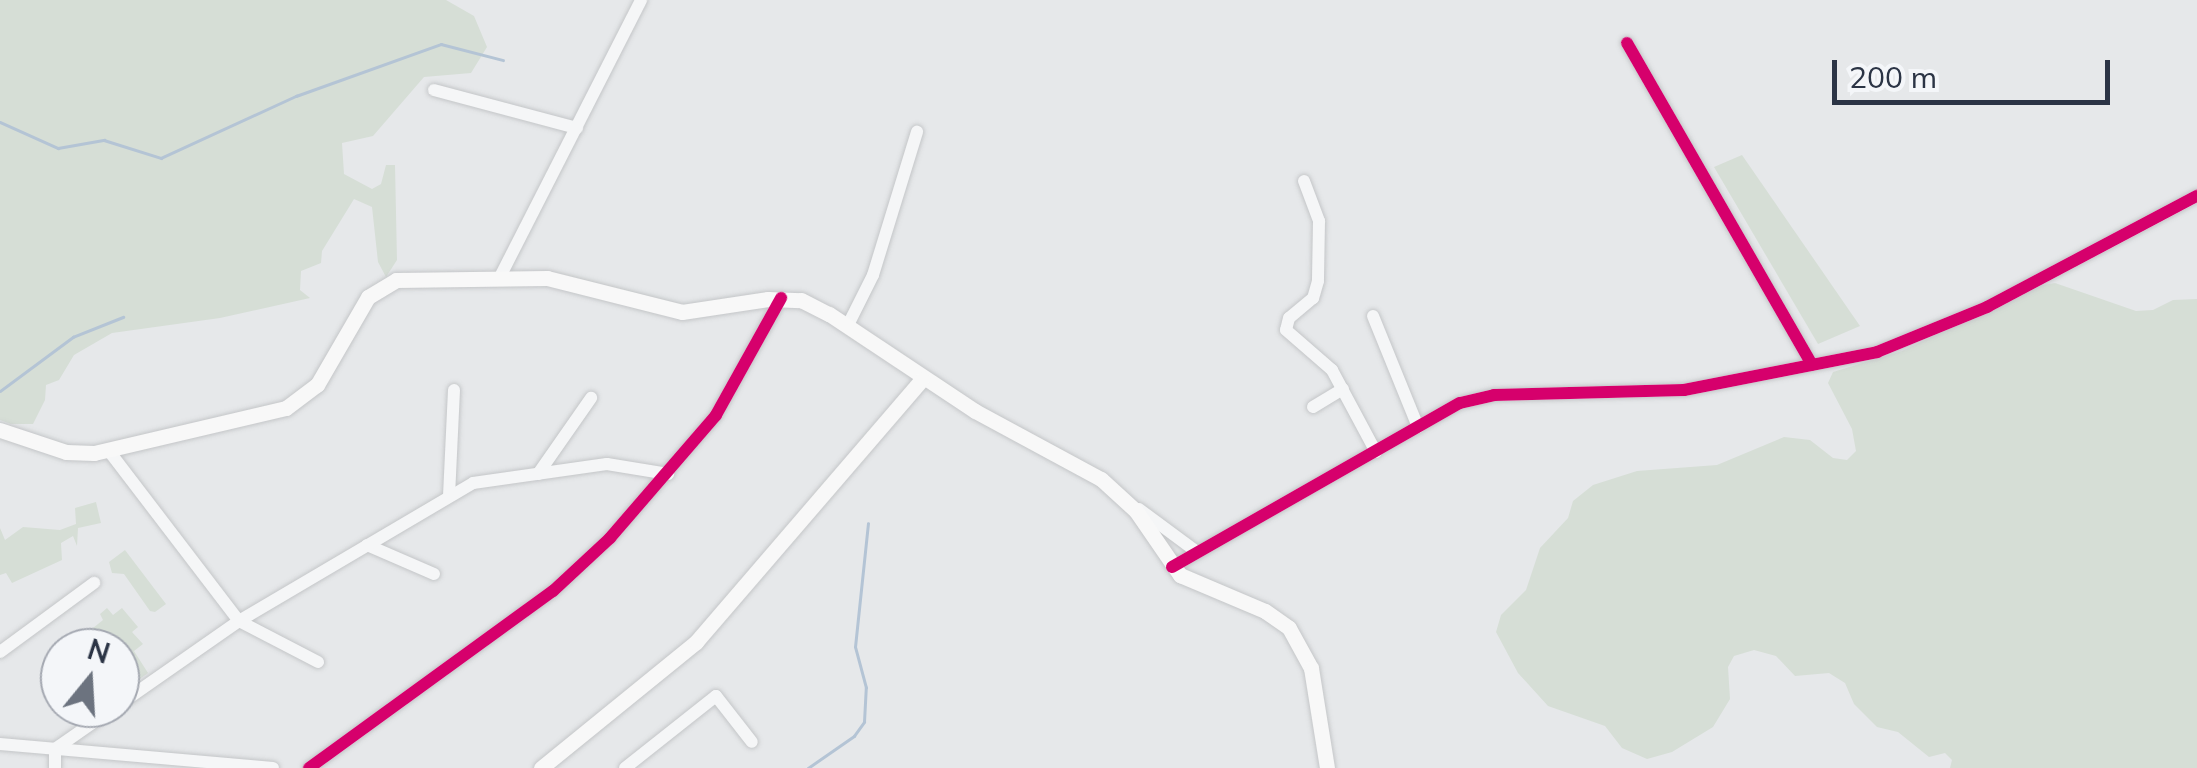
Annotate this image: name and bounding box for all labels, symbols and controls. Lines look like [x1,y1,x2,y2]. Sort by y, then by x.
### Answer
scale bar [1837,40,2114,102]
text: 200 m [1849,58,1937,96]
north arrow [40,628,140,728]
text: N [83,631,114,671]

